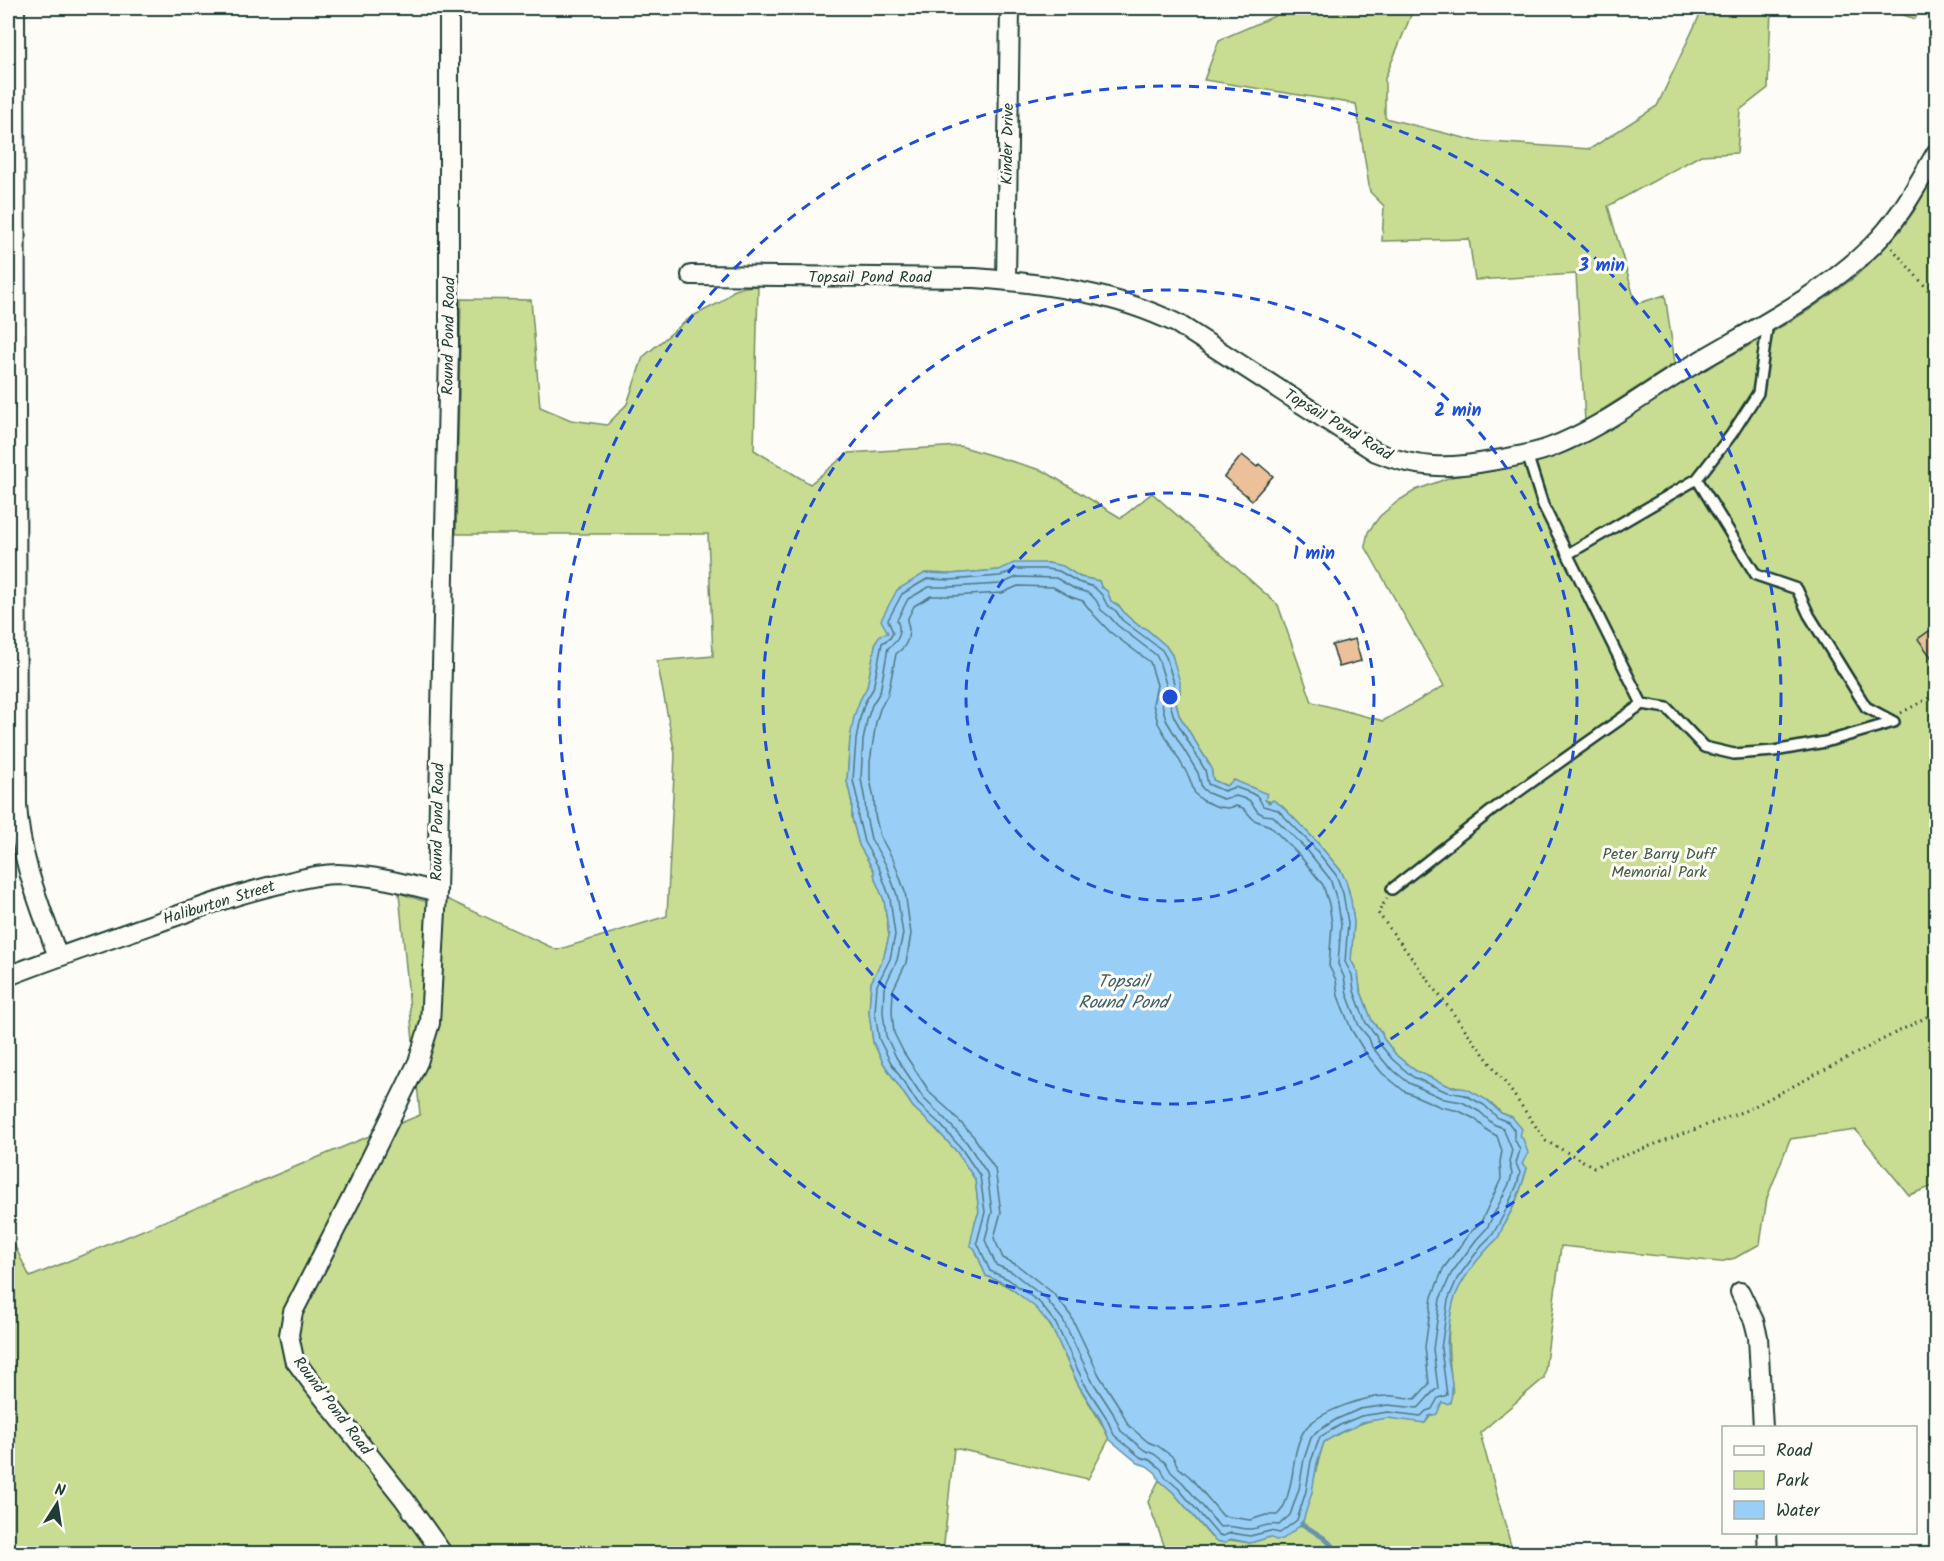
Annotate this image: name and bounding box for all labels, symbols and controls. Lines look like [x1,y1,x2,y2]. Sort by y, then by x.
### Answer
street label: Kinder Drive [995,103,1021,185]
text: 3 min [1578,252,1625,281]
street label: Topsail Pond Road [809,265,932,290]
street label: Round Pond Road [435,276,463,395]
street label: Topsail Pond Road [1279,383,1398,468]
text: 2 min [1435,397,1481,426]
text: 1 min [1293,540,1335,569]
centre of rings [1160,687,1180,707]
street label: Round Pond Road [424,762,452,881]
park label: Peter Barry Duff Memorial Park [1602,842,1718,885]
street label: Haliburton Street [160,874,279,932]
water label: Topsail Round Pond [1078,968,1172,1018]
street label: Round Pond Road [286,1351,378,1462]
legend [1722,1426,1917,1534]
text: Road [1776,1437,1813,1466]
text: Park [1776,1467,1809,1496]
north arrow [27,1474,87,1534]
text: N [52,1478,67,1504]
text: Water [1776,1497,1821,1526]

